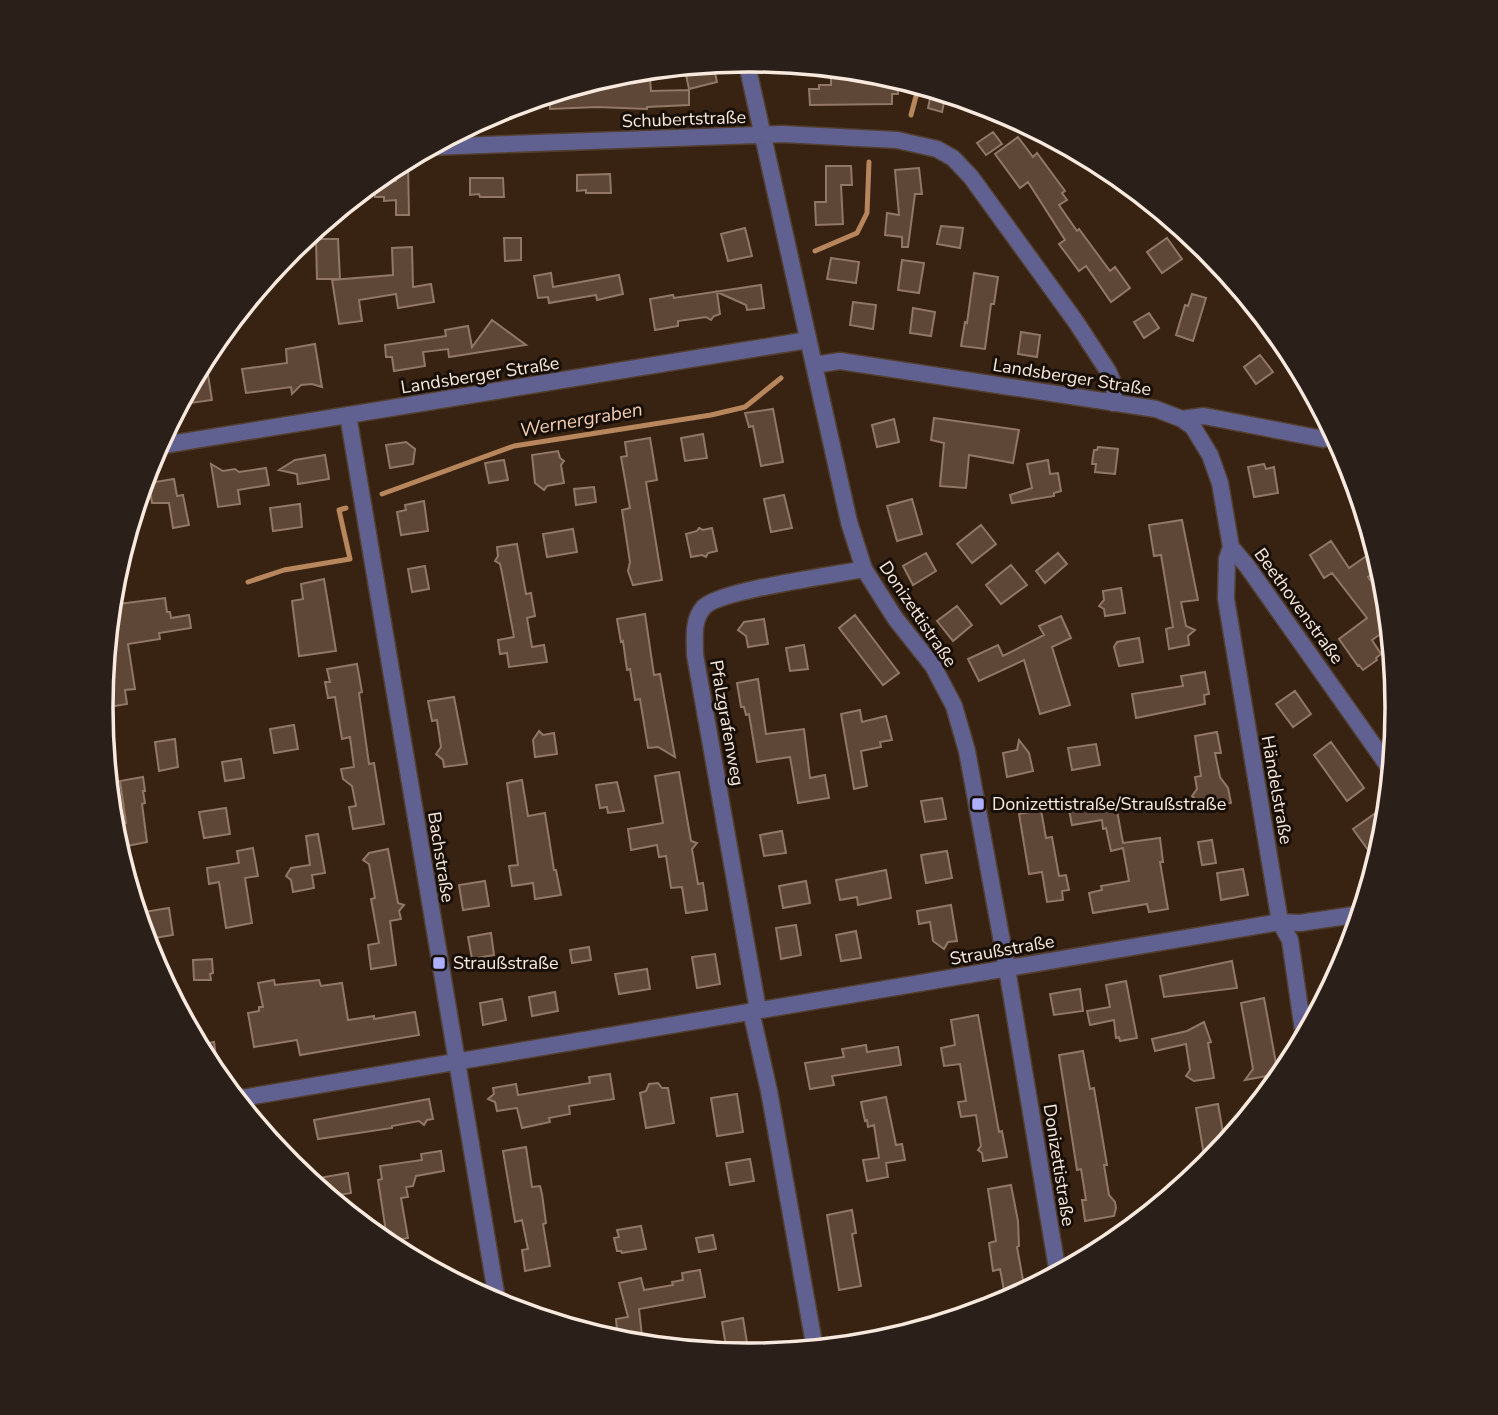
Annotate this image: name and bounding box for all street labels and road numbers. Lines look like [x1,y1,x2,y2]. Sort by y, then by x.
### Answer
street label: Schubertstraße [621,105,747,133]
street label: Landsberger Straße [399,351,561,399]
street label: Landsberger Straße [991,353,1153,401]
street label: Beethovenstraße [1249,543,1349,669]
street label: Donizettistraße [874,556,962,672]
street label: Pfalzgrafenweg [704,658,750,788]
street label: Händelstraße [1256,734,1298,846]
street label: Bachstraße [422,810,460,904]
street label: Straußstraße [948,929,1056,971]
street label: Donizettistraße [1037,1102,1081,1228]

